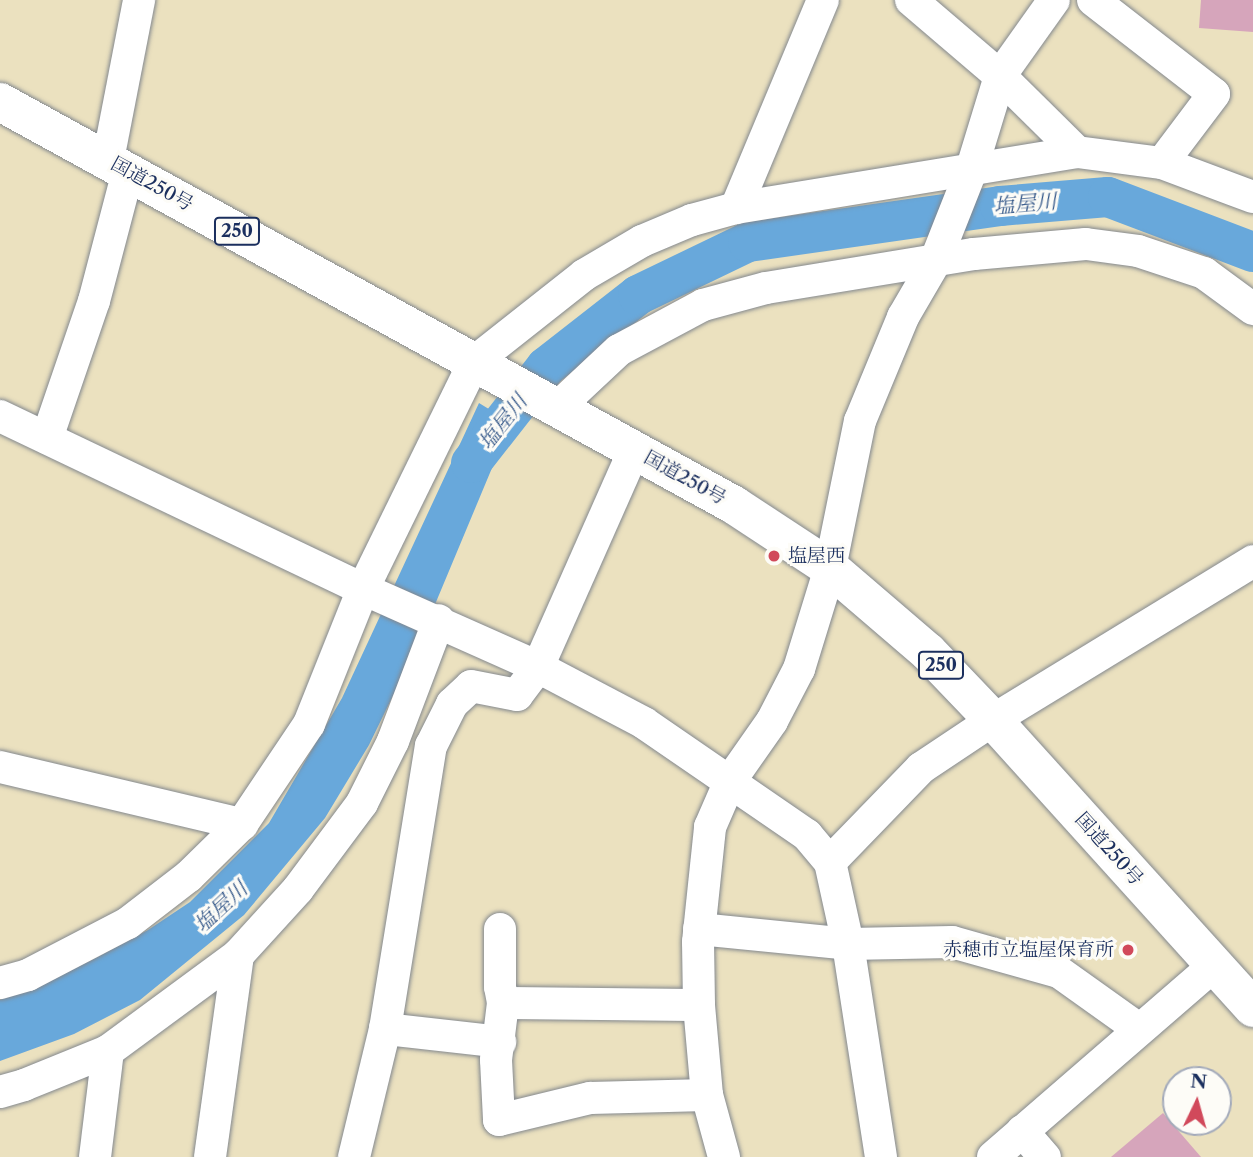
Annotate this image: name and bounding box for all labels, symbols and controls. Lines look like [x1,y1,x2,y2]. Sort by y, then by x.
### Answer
street label: 国道250号 [107,152,197,216]
water label: 塩屋川 [993,189,1057,219]
road number: 250 [212,216,262,246]
water label: 塩屋川 [474,389,532,455]
street label: 国道250号 [640,446,730,510]
place label: 塩屋西 [788,545,845,567]
marker: 塩屋西 [766,548,782,564]
road number: 250 [916,650,965,680]
street label: 国道250号 [1070,808,1148,890]
water label: 塩屋川 [189,876,253,938]
place label: 赤穂市立塩屋保育所 [943,939,1114,961]
marker: 赤穂市立塩屋保育所 [1120,942,1136,958]
north arrow [1162,1066,1232,1136]
text: N [1189,1069,1208,1094]

